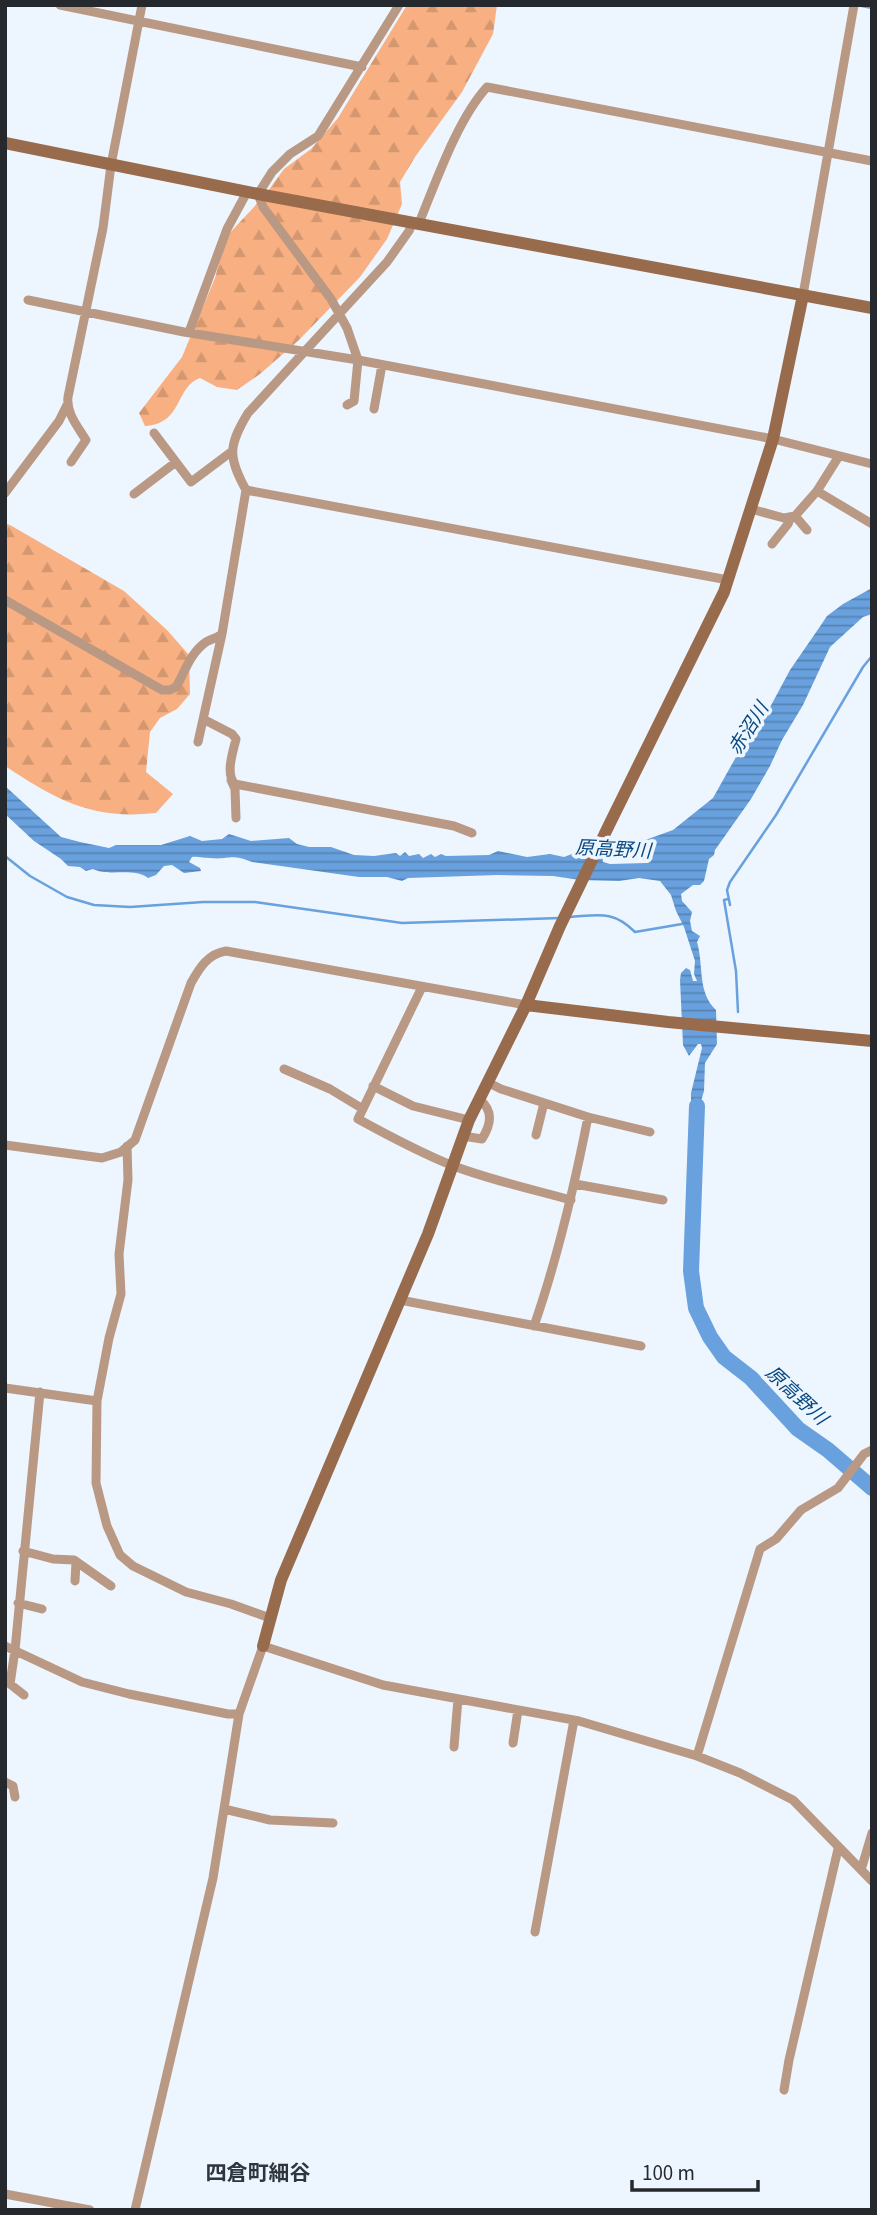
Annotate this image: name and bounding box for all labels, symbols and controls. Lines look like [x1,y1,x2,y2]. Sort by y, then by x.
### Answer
water label: 赤沼川 [722,696,777,760]
water label: 原高野川 [574,835,654,866]
water label: 原高野川 [759,1360,834,1433]
scale bar [632,2148,758,2192]
district label: 四倉町細谷 [206,2158,311,2188]
text: 100 m [642,2158,695,2188]

